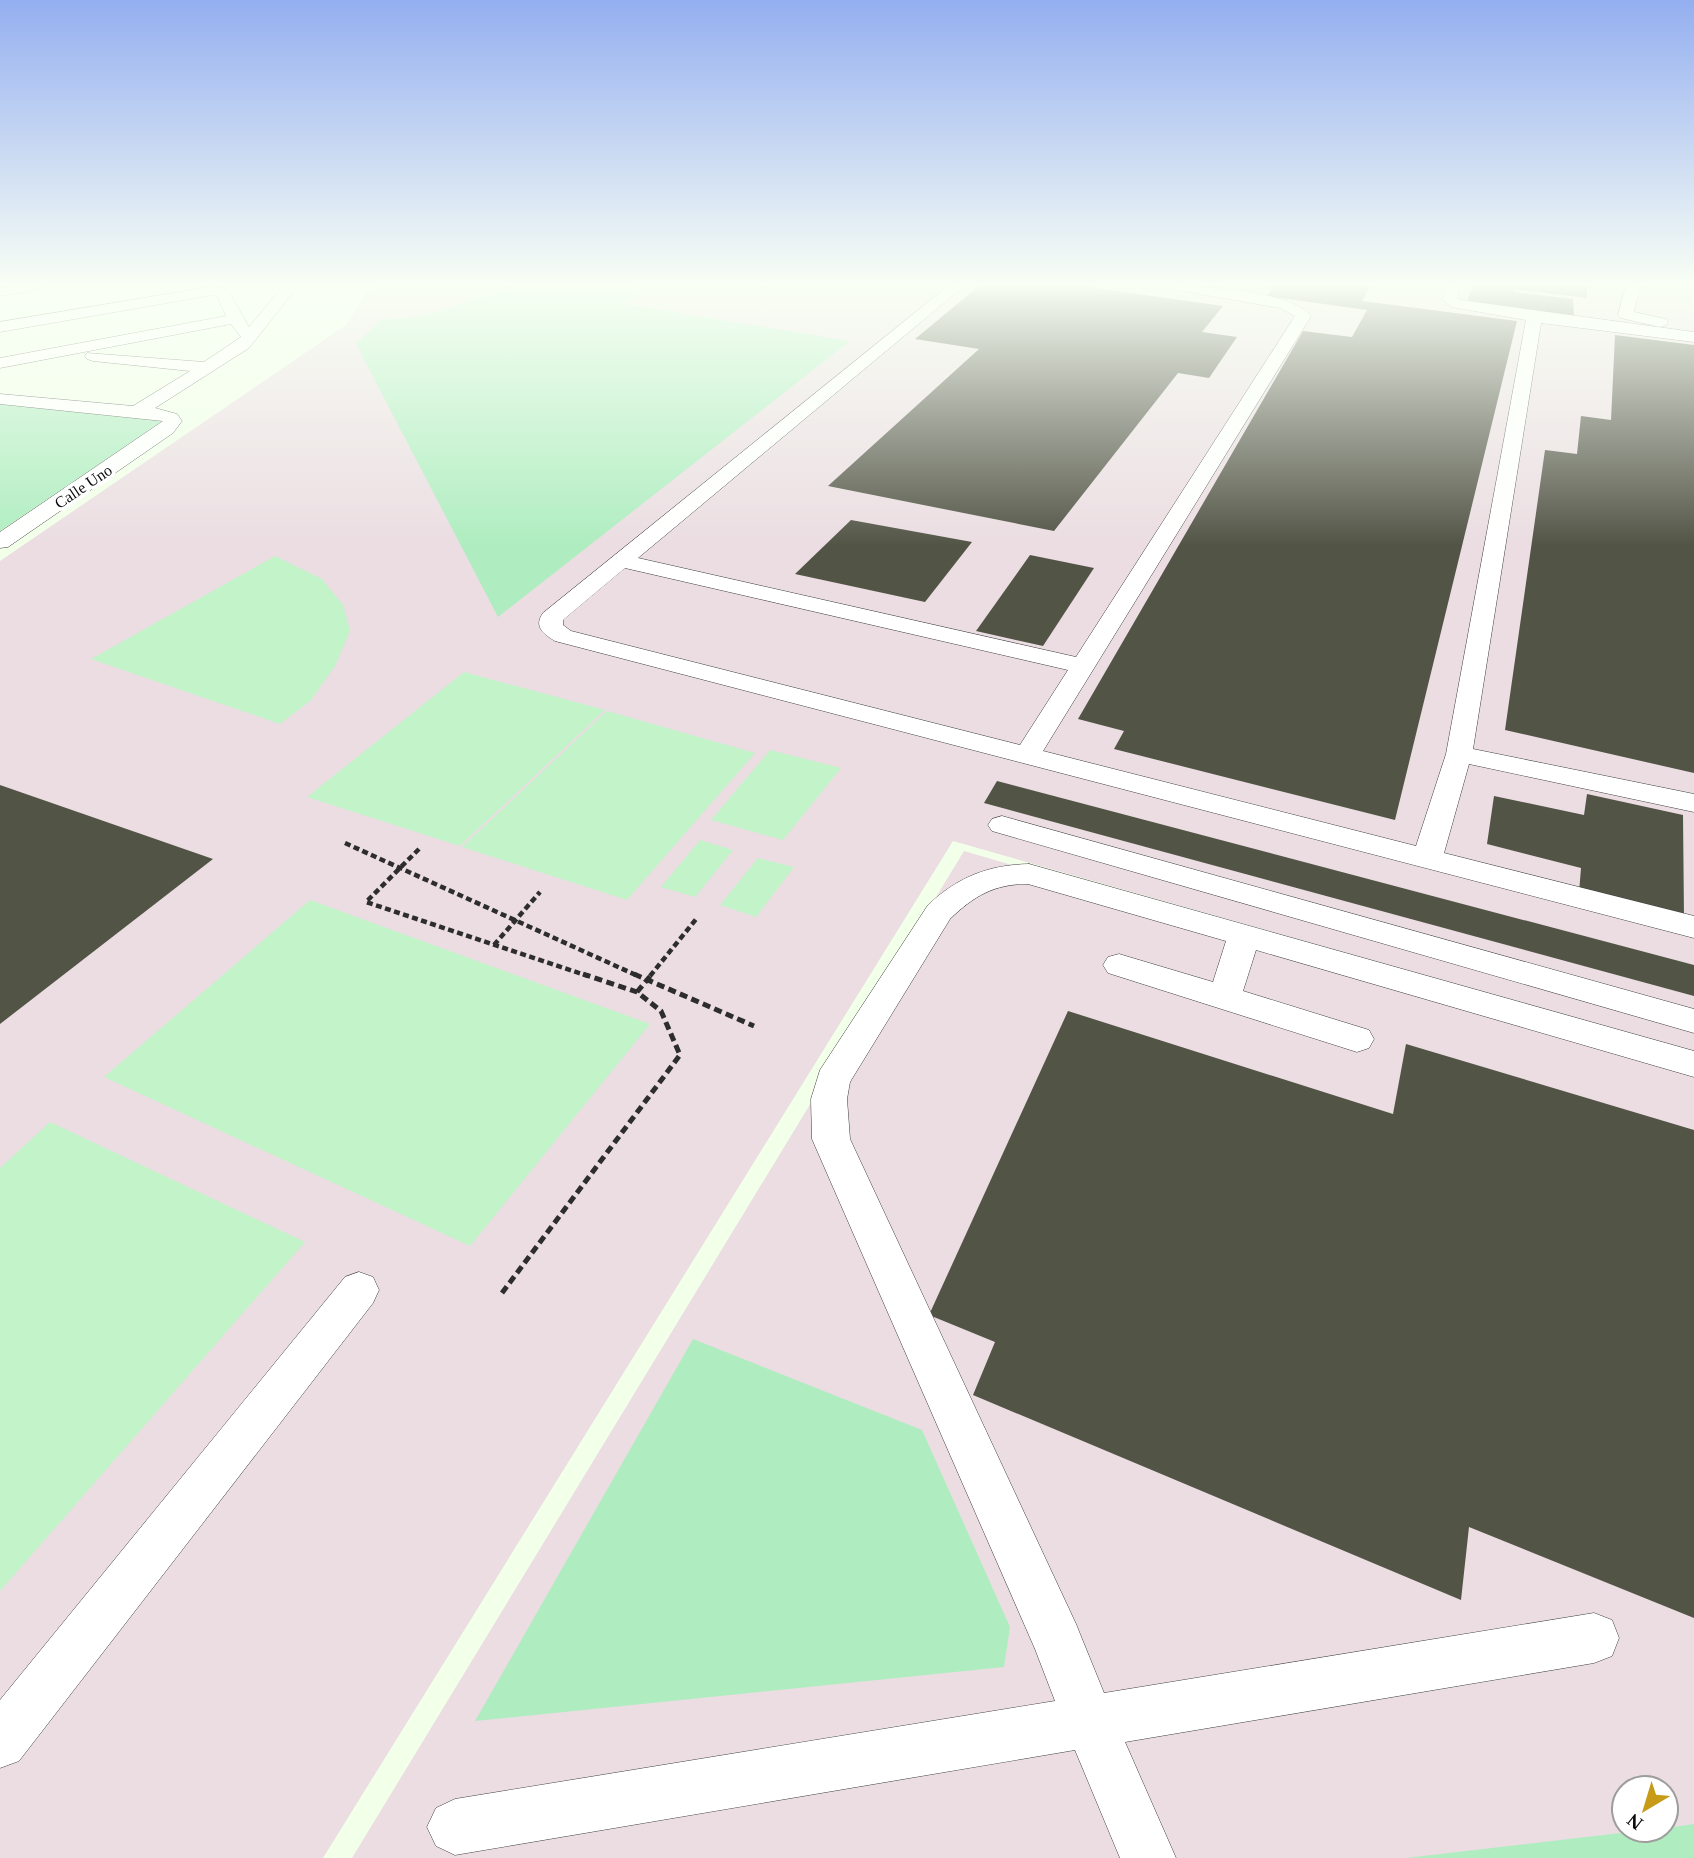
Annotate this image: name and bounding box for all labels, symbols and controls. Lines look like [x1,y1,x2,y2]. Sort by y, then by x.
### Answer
street label: Calle Uno [51,461,115,512]
north arrow [1610,1774,1680,1844]
text: N [1623,1809,1647,1835]

